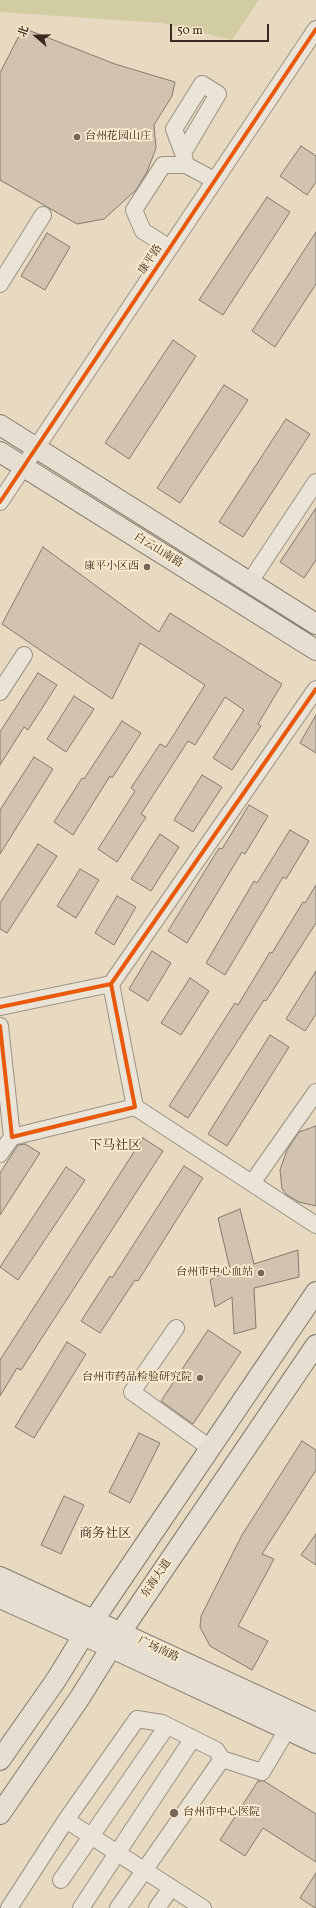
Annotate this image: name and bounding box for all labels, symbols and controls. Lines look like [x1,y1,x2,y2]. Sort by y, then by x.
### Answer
north arrow [16,16,56,56]
scale bar [172,16,271,42]
text: 50 m [177,23,203,39]
text: 北 [15,24,33,39]
place label: 台州花园山庄 [85,130,151,144]
marker: 台州花园山庄 [72,132,82,142]
street label: 康平路 [136,243,166,277]
street label: 白云山南路 [131,531,185,571]
place label: 康平小区西 [84,560,139,574]
marker: 康平小区西 [142,562,152,572]
district label: 下马社区 [89,1139,141,1155]
place label: 台州市中心血站 [176,1266,253,1280]
marker: 台州市中心血站 [256,1268,266,1278]
place label: 台州市药品检验研究院 [82,1371,192,1385]
marker: 台州市药品检验研究院 [195,1373,205,1383]
district label: 商务社区 [79,1527,131,1543]
street label: 东海大道 [139,1557,175,1601]
street label: 广场南路 [135,1635,181,1665]
place label: 台州市中心医院 [183,1806,260,1820]
marker: 台州市中心医院 [168,1807,180,1819]

